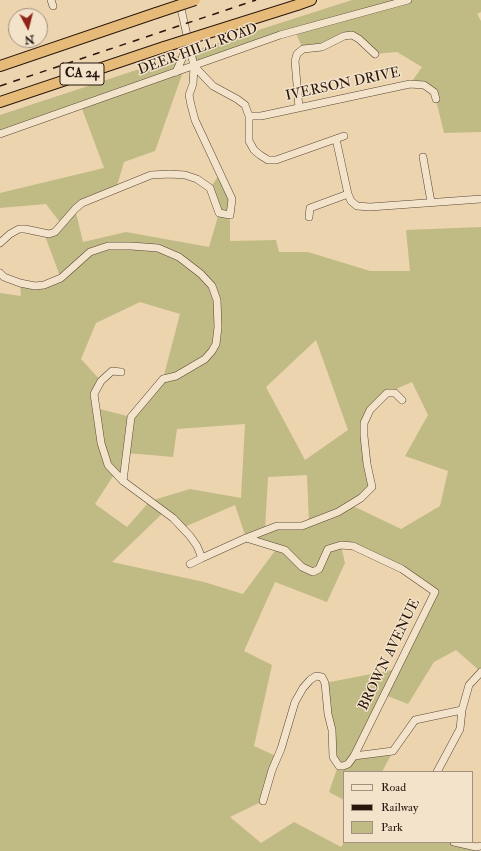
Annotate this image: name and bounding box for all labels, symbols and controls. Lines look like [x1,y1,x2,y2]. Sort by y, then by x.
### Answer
north arrow [8,8,48,48]
street label: DEER HILL ROAD [136,21,260,79]
text: N [24,32,35,46]
road number: CA 24 [60,63,104,85]
street label: IVERSON DRIVE [284,65,402,105]
street label: BROWN AVENUE [356,597,424,713]
legend [343,771,473,843]
text: Road [381,780,406,795]
text: Railway [381,800,418,815]
text: Park [381,820,403,835]

